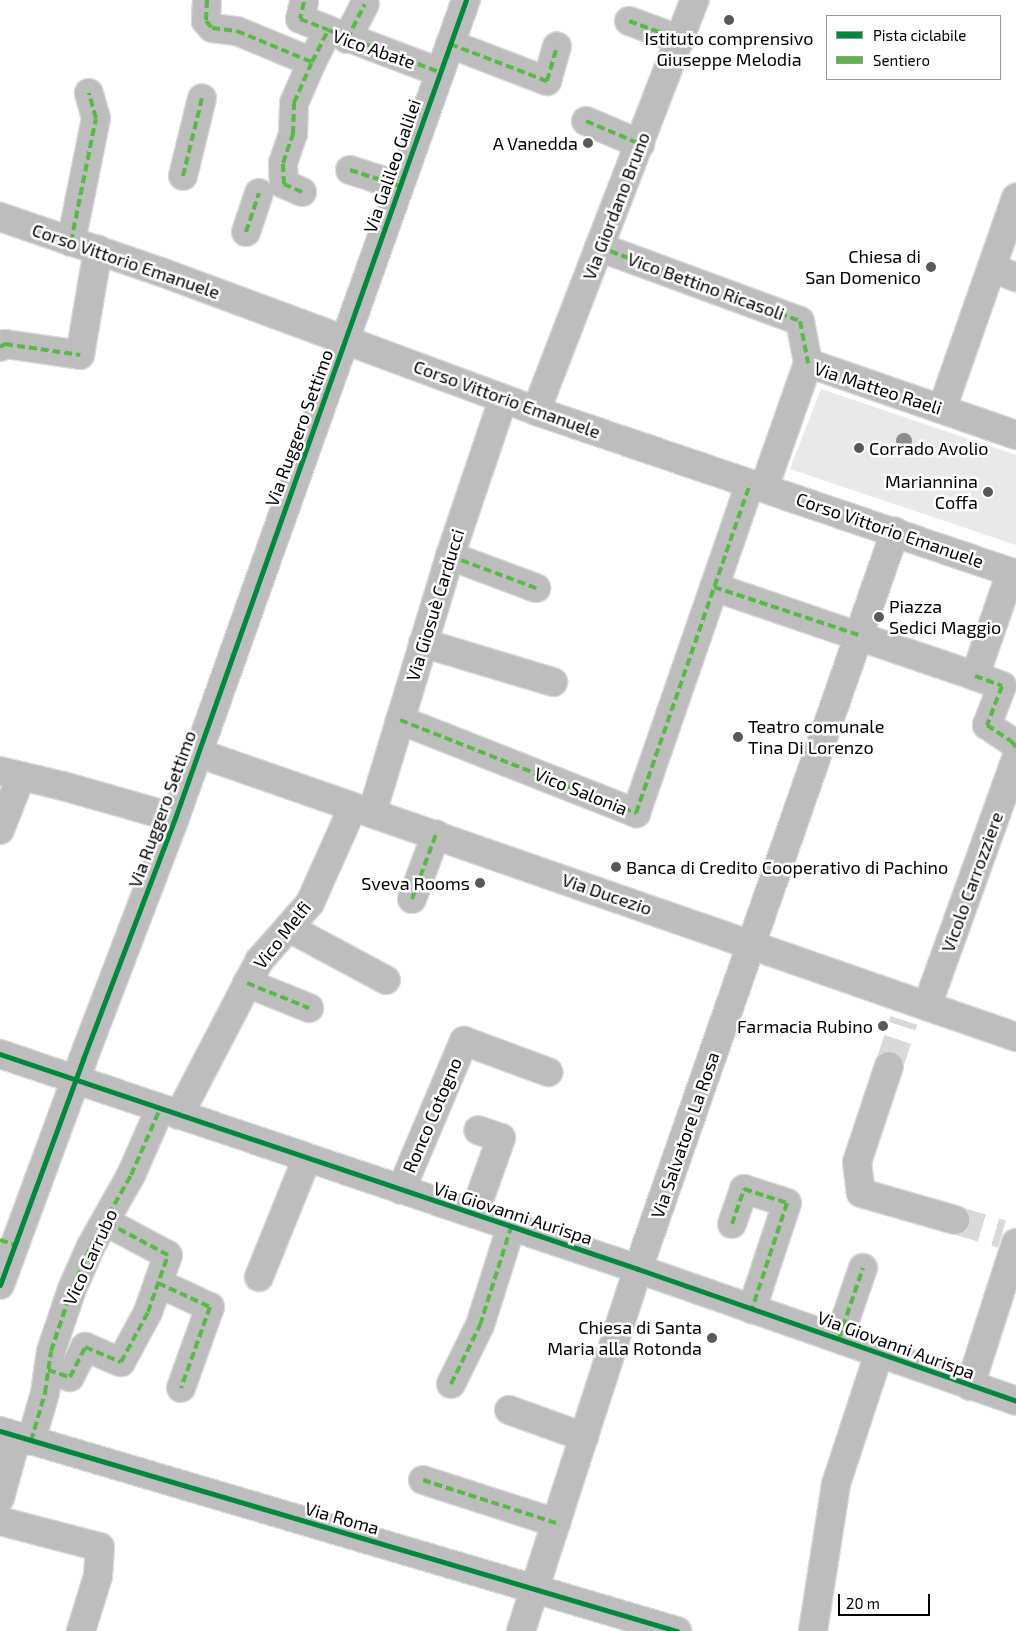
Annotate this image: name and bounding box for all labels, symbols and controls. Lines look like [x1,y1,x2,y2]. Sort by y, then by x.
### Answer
marker: Istituto comprensivo Giuseppe Melodia [723,14,735,26]
legend [826,15,1001,80]
street label: Vico Abate [330,25,418,73]
text: Pista ciclabile [873,26,966,44]
place label: Istituto comprensivo Giuseppe Melodia [645,28,813,70]
text: Sentiero [873,51,930,69]
street label: Via Galileo Galilei [359,96,425,236]
street label: Via Giordano Bruno [578,129,654,283]
place label: A Vanedda [492,132,578,154]
marker: A Vanedda [582,137,594,149]
street label: Corso Vittorio Emanuele [29,219,223,303]
place label: Chiesa di San Domenico [805,246,921,288]
street label: Vico Bettino Ricasoli [625,248,787,324]
marker: Chiesa di San Domenico [925,261,937,273]
street label: Via Ruggero Settimo [261,347,337,509]
street label: Corso Vittorio Emanuele [411,355,603,443]
street label: Via Matteo Raeli [811,357,945,419]
place label: Corrado Avolio [869,437,989,459]
marker: Corrado Avolio [853,442,865,454]
place label: Mariannina Coffa [885,471,978,514]
marker: Mariannina Coffa [982,486,994,498]
street label: Corso Vittorio Emanuele [793,488,987,572]
street label: Via Giosuè Carducci [402,526,468,684]
place label: Piazza Sedici Maggio [889,596,1001,638]
marker: Piazza Sedici Maggio [873,611,885,623]
place label: Teatro comunale Tina Di Lorenzo [748,716,884,759]
street label: Via Ruggero Settimo [124,728,200,890]
marker: Teatro comunale Tina Di Lorenzo [732,731,744,743]
street label: Vico Salonia [531,763,631,819]
street label: Vicolo Carrozziere [937,809,1007,955]
place label: Banca di Credito Cooperativo di Pachino [626,856,948,878]
marker: Banca di Credito Cooperativo di Pachino [610,861,622,873]
street label: Via Ducezio [559,869,655,919]
place label: Sveva Rooms [361,872,470,894]
marker: Sveva Rooms [474,877,486,889]
street label: Vico Melfi [249,897,315,973]
place label: Farmacia Rubino [737,1015,873,1037]
marker: Farmacia Rubino [877,1020,889,1032]
street label: Via Salvatore La Rosa [646,1049,724,1221]
street label: Ronco Cotogno [398,1054,466,1176]
street label: Via Giovanni Aurispa [430,1177,596,1249]
street label: Vico Carrubo [58,1205,122,1309]
street label: Via Giovanni Aurispa [814,1306,978,1384]
place label: Chiesa di Santa Maria alla Rotonda [547,1317,702,1360]
marker: Chiesa di Santa Maria alla Rotonda [706,1332,718,1344]
street label: Via Roma [302,1497,382,1539]
scale bar [841,1584,934,1616]
text: 20 m [846,1594,880,1612]

